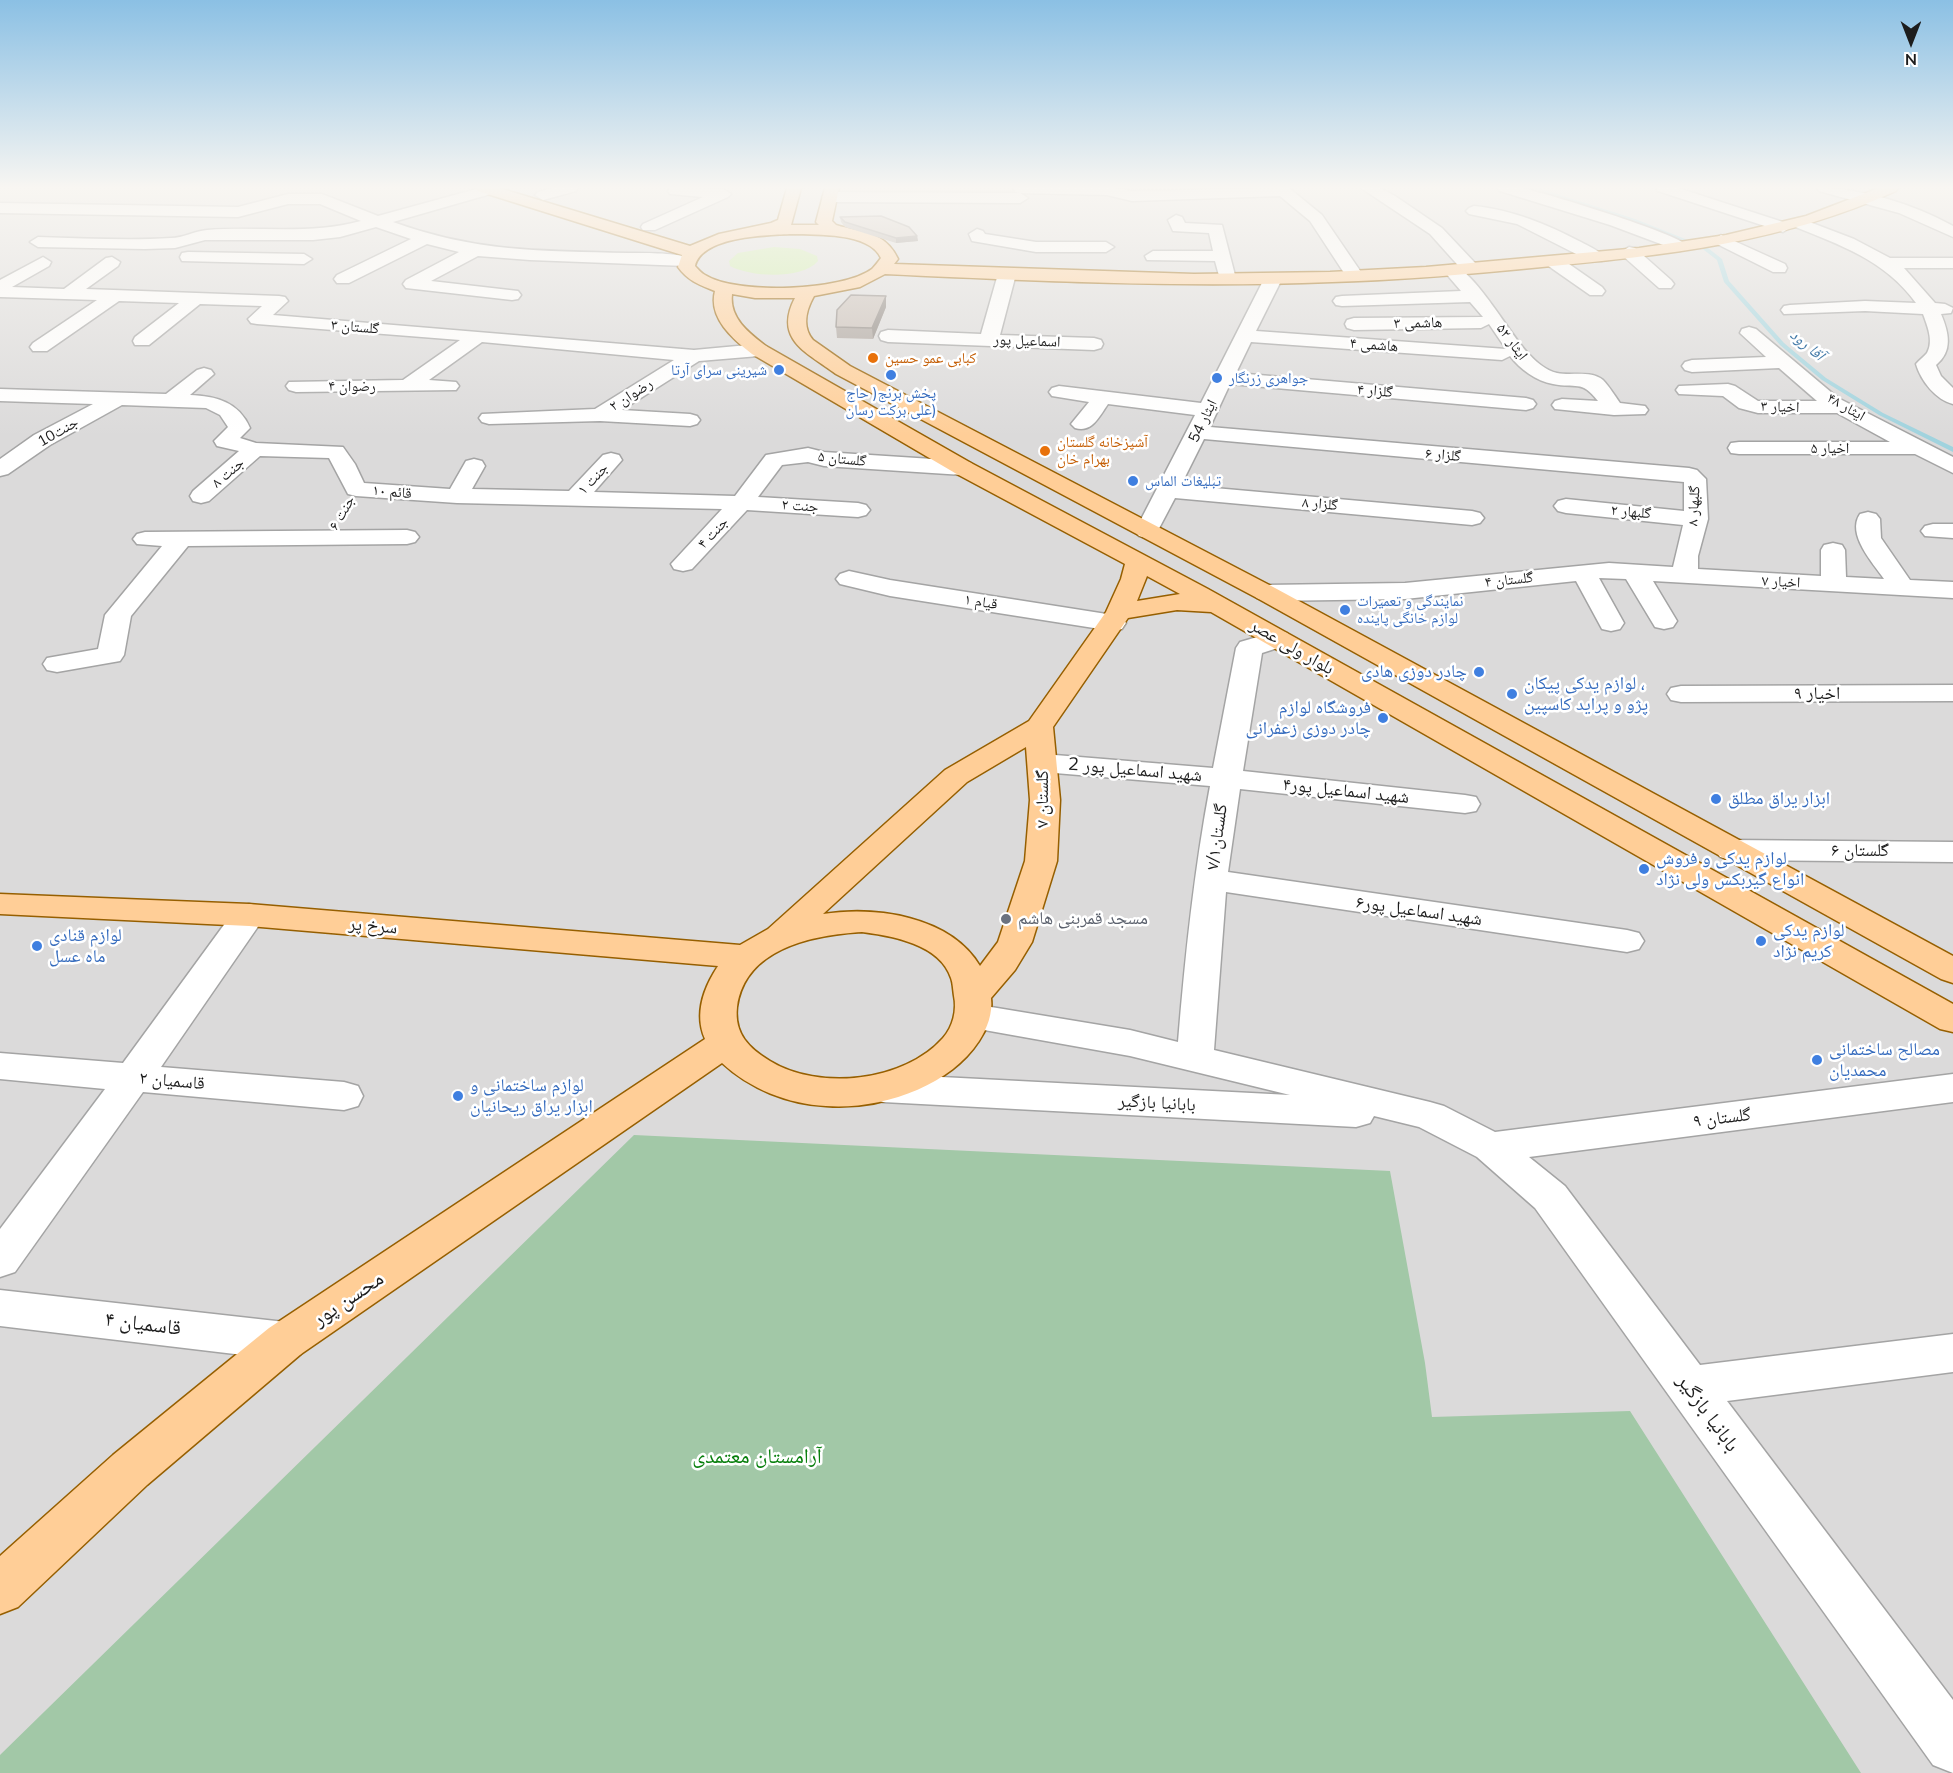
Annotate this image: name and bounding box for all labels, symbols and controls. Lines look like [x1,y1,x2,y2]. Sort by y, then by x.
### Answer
north arrow [1881,12,1941,72]
text: N [1905,50,1917,70]
street label: هاشمی ۳ [1394,314,1442,332]
street label: گلستان ۳ [330,316,380,338]
street label: ایثار ۵۲ [1492,320,1532,364]
water label: آقا رود [1786,325,1828,365]
street label: اسماعیل پور [993,331,1061,351]
street label: هاشمی ۴ [1349,334,1399,356]
place label: کبابی عمو حسین [885,349,976,367]
marker: کبابی عمو حسین [866,351,880,365]
place label: شیرینی سرای آرتا [671,361,767,379]
marker: شیرینی سرای آرتا [772,363,786,377]
marker: پخش برنج( حاج علی برکت رسان) [884,368,898,382]
place label: جواهری زرنگار [1229,369,1308,387]
marker: جواهری زرنگار [1210,371,1224,385]
street label: رضوان ۲ [606,375,656,415]
street label: رضوان ۴ [328,377,376,395]
street label: گلزار ۴ [1356,380,1394,402]
place label: پخش برنج( حاج علی برکت رسان) [845,384,937,419]
street label: ایثار ۴۸ [1824,389,1868,425]
street label: ایثار 54 [1185,397,1221,445]
street label: اخیار ۳ [1760,397,1800,417]
street label: جنت10 [34,413,82,451]
place label: آشپزخانه گلستان بهرام خان [1057,433,1148,468]
street label: اخیار ۵ [1811,439,1849,457]
marker: آشپزخانه گلستان بهرام خان [1038,444,1052,458]
street label: گلزار ۶ [1424,444,1462,466]
street label: گلستان ۵ [817,448,867,470]
street label: جنت ۸ [208,454,248,492]
street label: جنت ۱ [574,459,612,499]
place label: تبلیغات الماس [1145,472,1221,490]
marker: تبلیغات الماس [1126,474,1140,488]
street label: قائم ۱۰ [372,481,412,503]
street label: گلبهار ۸ [1684,485,1704,527]
street label: جنت ۶ [325,493,359,533]
street label: گلزار ۸ [1301,493,1339,515]
street label: جنت ۲ [781,496,819,516]
street label: گلبهار ۲ [1610,501,1652,523]
street label: جنت ۴ [694,513,732,553]
street label: گلستان ۴ [1484,569,1534,591]
street label: اخیار ۷ [1761,572,1801,592]
street label: قیام ۱ [963,590,999,614]
place label: نمایندگی و تعمیرات لوازم خانگی پاینده [1357,592,1463,627]
marker: نمایندگی و تعمیرات لوازم خانگی پاینده [1338,603,1352,617]
street label: بلوار ولی عصر [1246,614,1338,680]
place label: چادر دوزی هادی [1361,661,1467,683]
marker: چادر دوزی هادی [1472,665,1486,679]
place label: لوازم یدکی پیکان ، پژو و پراید کاسپین [1524,673,1648,716]
street label: اخیار ۹ [1794,683,1840,705]
marker: لوازم یدکی پیکان ، پژو و پراید کاسپین [1505,687,1519,701]
place label: فروشگاه لوازم چادر دوزی زعفرانی [1245,697,1371,740]
marker: فروشگاه لوازم چادر دوزی زعفرانی [1376,711,1390,725]
street label: شهید اسماعیل پور 2 [1067,753,1203,787]
street label: گلستان ۷ [1032,770,1054,828]
street label: شهید اسماعیل پور۴ [1282,774,1410,808]
place label: ابزار یراق مطلق [1728,788,1830,810]
marker: ابزار یراق مطلق [1709,792,1723,806]
street label: گلستان۷/۱ [1202,802,1232,872]
street label: گلستان ۶ [1831,840,1889,862]
place label: لوازم یدکی و فروش انواع گیربکس ولی نژاد [1656,848,1804,890]
marker: لوازم یدکی و فروش انواع گیربکس ولی نژاد [1637,862,1651,876]
street label: شهید اسماعیل پور۶ [1355,891,1483,931]
place label: مسجد قمربنی هاشم [1018,908,1148,930]
marker: مسجد قمربنی هاشم [999,912,1013,926]
street label: سرخ پر [348,913,398,939]
place label: لوازم یدکی کریم نژاد [1773,920,1845,962]
place label: لوازم قنادی ماه عسل [49,925,122,968]
marker: لوازم یدکی کریم نژاد [1754,934,1768,948]
marker: لوازم قنادی ماه عسل [30,939,44,953]
place label: مصالح ساختمانی محمدیان [1829,1039,1940,1082]
marker: مصالح ساختمانی محمدیان [1810,1053,1824,1067]
street label: قاسمیان ۲ [138,1067,206,1095]
place label: لوازم ساختمانی و ابزار یراق ریحانیان [470,1075,593,1118]
marker: لوازم ساختمانی و ابزار یراق ریحانیان [451,1089,465,1103]
street label: بابانیا بازگیر [1118,1090,1196,1116]
street label: گلستان ۹ [1692,1104,1752,1132]
street label: محسن پور [308,1266,388,1332]
street label: قاسمیان ۴ [103,1307,183,1341]
street label: بابانیا بازگیر [1671,1369,1745,1457]
park label: آرامستان معتمدی [692,1444,822,1470]

